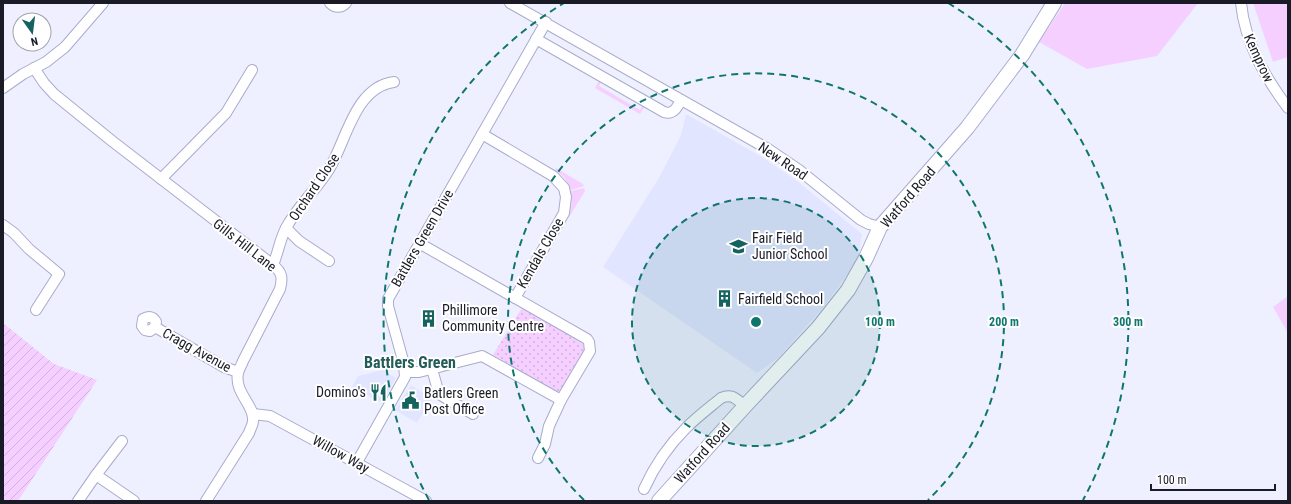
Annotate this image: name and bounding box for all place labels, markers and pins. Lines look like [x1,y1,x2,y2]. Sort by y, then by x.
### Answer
place label: Fair Field Junior School [752,230,828,262]
school or university icon: Fair Field Junior School [729,236,749,256]
building icon: Fairfield School [715,289,735,309]
place label: Fairfield School [738,291,823,307]
place label: Phillimore Community Centre [442,302,545,334]
building icon: Phillimore Community Centre [419,308,439,328]
centre of rings [749,315,763,329]
restaurant icon: Domino's [369,382,389,402]
place label: Domino's [316,384,366,400]
place label: Batlers Green Post Office [424,385,498,417]
public building icon: Batlers Green Post Office [401,391,421,411]

